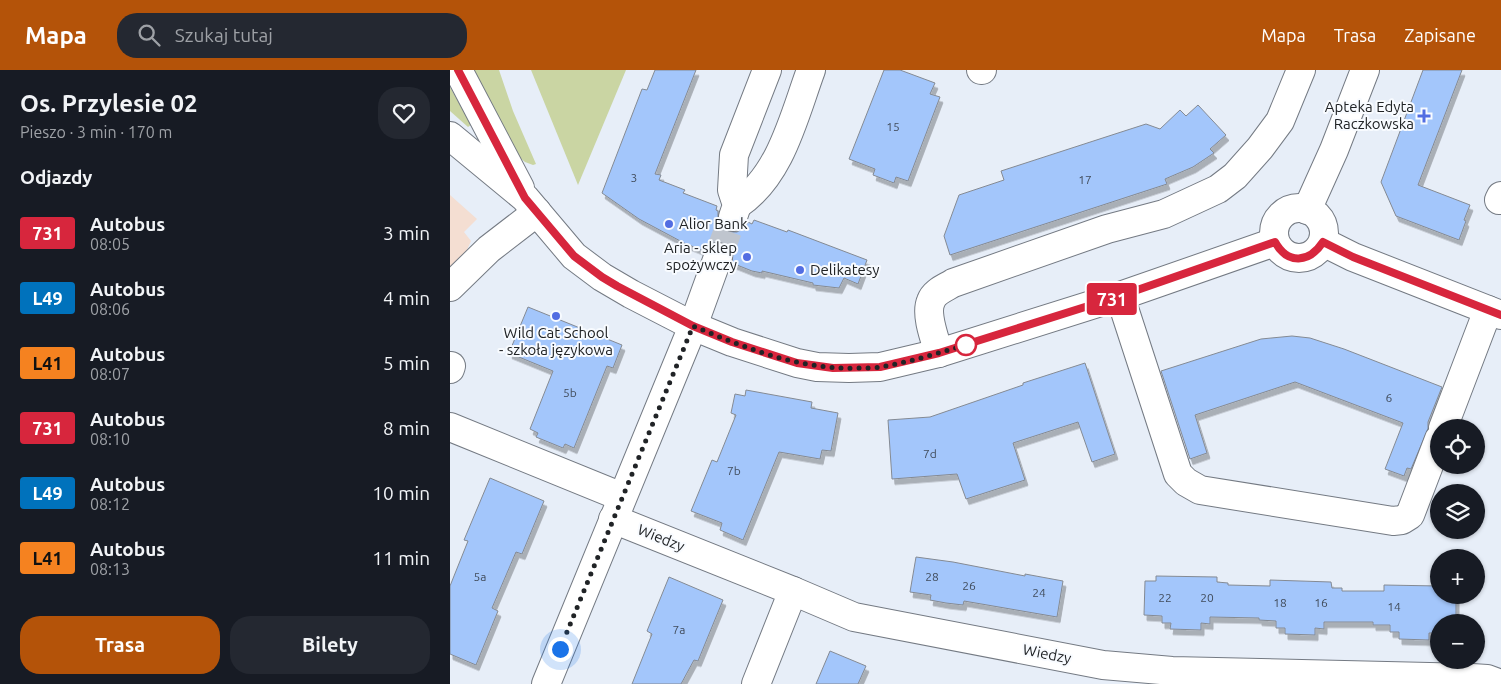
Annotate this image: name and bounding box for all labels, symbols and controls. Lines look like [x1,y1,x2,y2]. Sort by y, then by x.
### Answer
search box [117,13,467,58]
icon: search [135,21,163,49]
text: Mapa [25,22,87,49]
text: Szukaj tutaj [175,24,273,46]
text: Mapa [1261,25,1306,45]
text: Trasa [1334,25,1376,45]
text: Zapisane [1404,25,1476,45]
button: heart [378,87,430,139]
text: Os. Przylesie 02 [20,90,198,117]
place label: Apteka Edyta Raczkowska [1325,98,1414,132]
marker: Apteka Edyta Raczkowska [1418,110,1430,122]
house number: 15 [886,120,900,133]
text: Pieszo · 3 min · 170 m [20,123,172,141]
text: Odjazdy [20,166,92,188]
house number: 3 [631,171,637,184]
house number: 17 [1078,173,1092,186]
text: Autobus [90,213,165,235]
place label: Alior Bank [679,215,748,232]
marker: Alior Bank [663,218,675,230]
text: 3 min [383,222,430,244]
text: 731 [32,223,63,243]
text: 08:05 [90,235,130,253]
place label: Aria - sklep spożywczy [664,239,737,273]
marker: Aria - sklep spożywczy [741,251,753,263]
place label: Delikatesy [810,261,880,278]
marker: Delikatesy [794,264,806,276]
text: Autobus [90,278,165,300]
line badge: 731 [1083,283,1141,315]
text: 4 min [383,287,430,309]
text: L49 [32,288,63,308]
text: 731 [1097,289,1127,309]
text: 08:06 [90,300,130,318]
marker: Wild Cat School - szkoła językowa [550,310,562,322]
place label: Wild Cat School - szkoła językowa [499,324,613,358]
unlabelled marker [955,334,977,356]
text: Autobus [90,343,165,365]
text: 5 min [383,352,430,374]
text: L41 [32,353,63,373]
text: 08:07 [90,365,130,383]
house number: 5b [563,386,577,399]
house number: 6 [1386,391,1393,404]
text: Autobus [90,408,165,430]
text: 8 min [383,417,430,439]
text: 731 [32,418,63,438]
map controls [1430,419,1485,669]
button: locate [1430,419,1485,474]
text: 08:10 [90,430,130,448]
house number: 7d [923,447,937,460]
house number: 7b [727,464,741,477]
text: Autobus [90,473,165,495]
text: 10 min [372,482,430,504]
text: L49 [32,483,63,503]
button: layers [1430,484,1485,539]
text: 08:12 [90,495,130,513]
street label: Wiedzy [635,520,687,555]
text: Autobus [90,538,165,560]
text: 11 min [372,547,430,569]
text: L41 [32,548,63,568]
button: + [1430,549,1485,604]
text: 08:13 [90,560,130,578]
house number: 5a [474,570,486,583]
house number: 28 [925,570,939,583]
house number: 26 [962,579,976,592]
house number: 24 [1032,586,1046,599]
house number: 22 [1158,591,1172,604]
house number: 20 [1200,591,1214,604]
house number: 18 [1273,596,1287,609]
house number: 16 [1314,596,1328,609]
house number: 14 [1387,600,1401,613]
button: − [1430,614,1485,669]
button: Trasa [20,616,220,674]
button: Bilety [230,616,430,674]
house number: 7a [673,623,685,636]
your location [548,637,573,662]
street label: Wiedzy [1021,640,1073,667]

